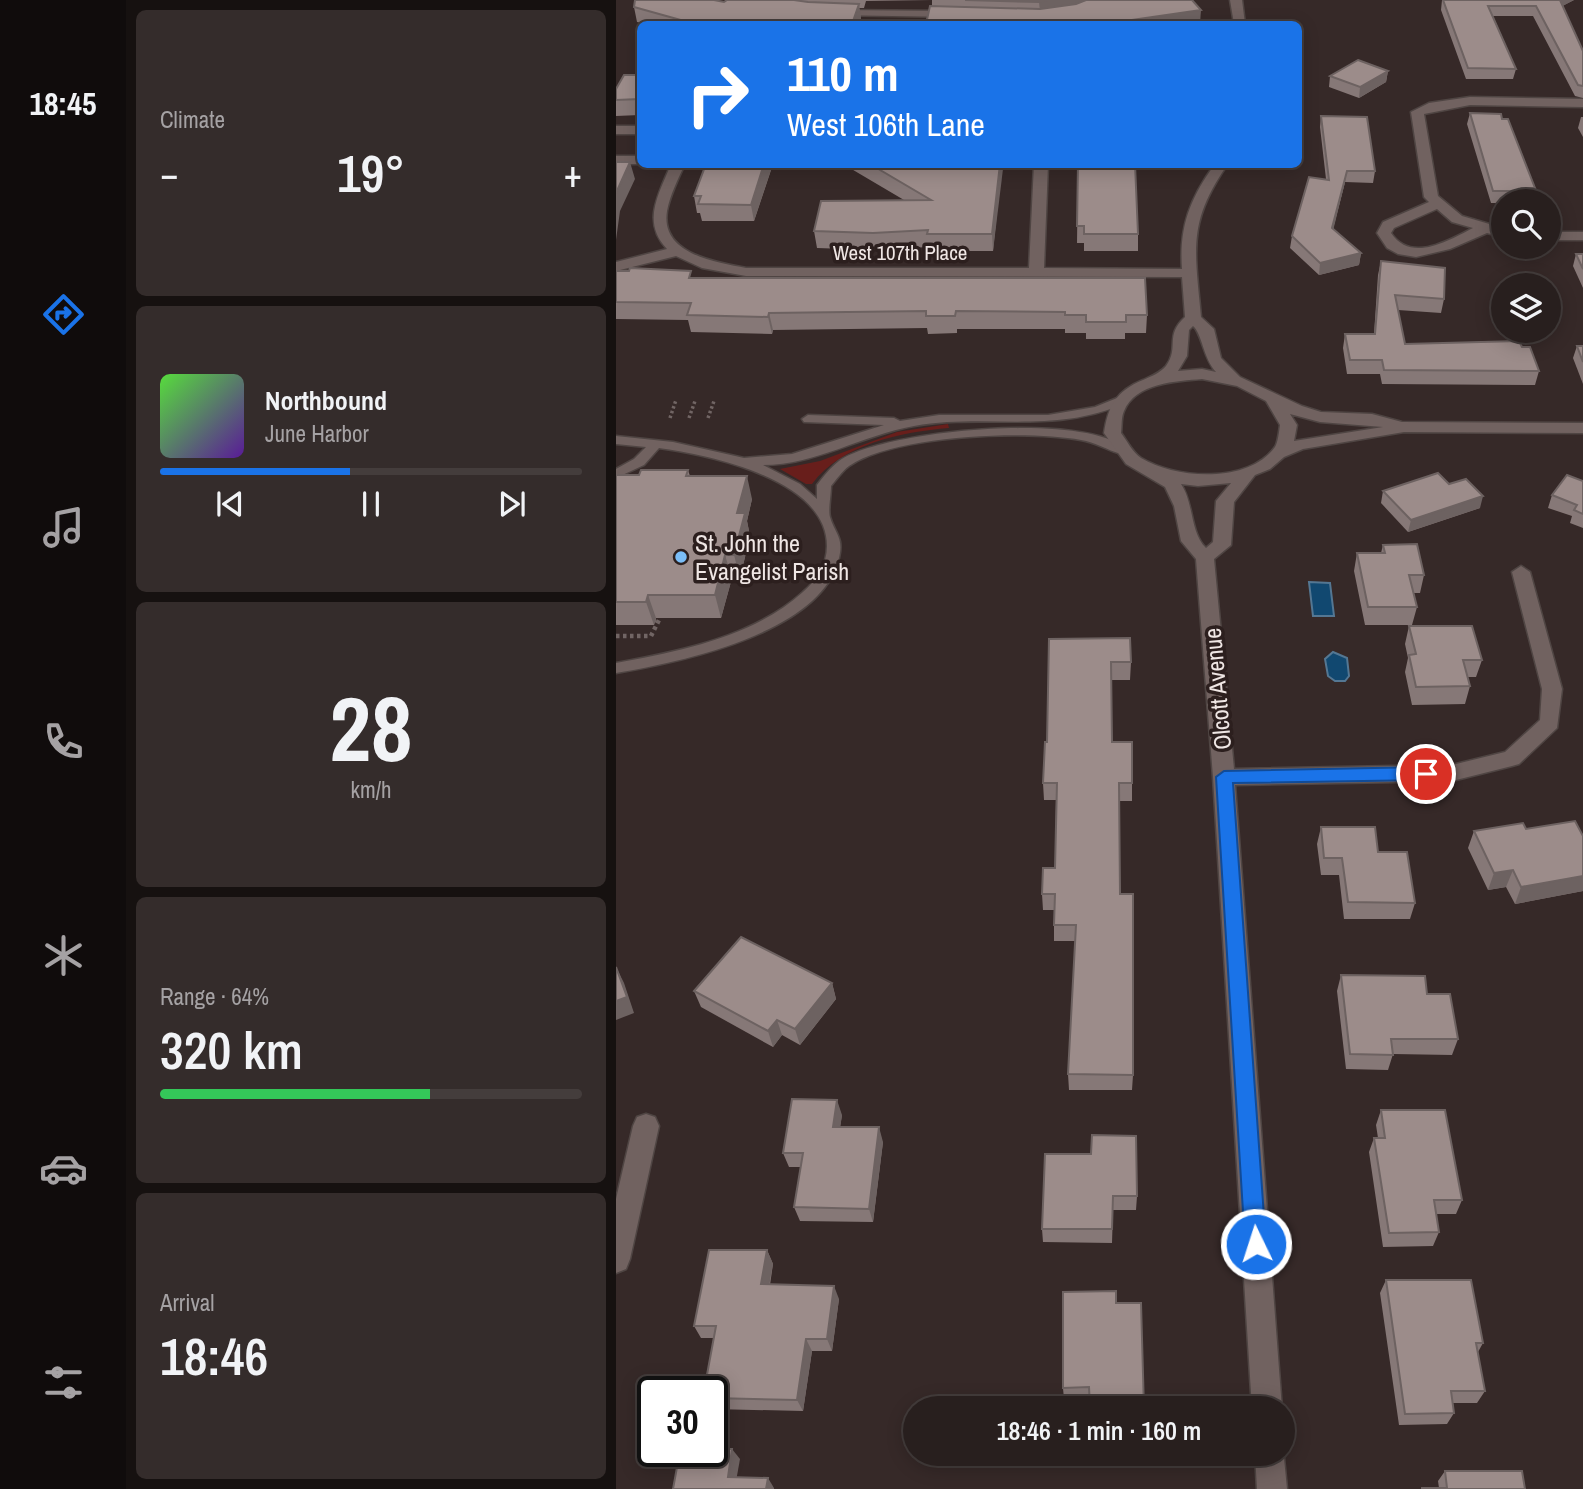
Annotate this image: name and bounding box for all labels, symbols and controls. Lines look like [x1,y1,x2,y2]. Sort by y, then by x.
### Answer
text: 110 m [787,40,899,106]
icon: right [672,49,763,140]
text: 18:45 [29,82,97,125]
text: West 106th Lane [787,103,985,146]
text: Climate [160,104,225,135]
text: 19° [337,138,405,208]
text: − [160,148,178,199]
text: + [564,148,582,199]
map controls [1491,189,1561,343]
button: search [1491,189,1561,259]
street label: West 107th Place [833,238,967,267]
button: layers [1491,273,1561,343]
icon: directions [39,290,88,339]
text: Northbound [265,383,387,418]
text: June Harbor [265,418,369,449]
icon: previous [211,485,249,523]
icon: pause [352,485,390,523]
icon: next [493,485,531,523]
icon: music [39,503,88,552]
place label: St. John the Evangelist Parish [695,527,849,587]
marker: St. John the Evangelist Parish [673,549,689,565]
street label: Olcott Avenue [1196,627,1238,751]
text: 28 [330,667,413,789]
icon: phone [39,717,88,766]
pin [1396,744,1456,804]
icon: arrive [1407,755,1445,793]
text: km/h [351,774,391,805]
icon: climate [39,931,88,980]
text: Range · 64% [160,981,269,1012]
text: 320 km [160,1015,303,1085]
icon: car [39,1144,88,1193]
position arrow [1219,1207,1293,1281]
text: Arrival [160,1287,215,1318]
text: 18:46 [160,1321,268,1391]
icon: filters [39,1358,88,1407]
speed limit sign: 30 [637,1376,728,1467]
text: 18:46 · 1 min · 160 m [997,1413,1201,1448]

